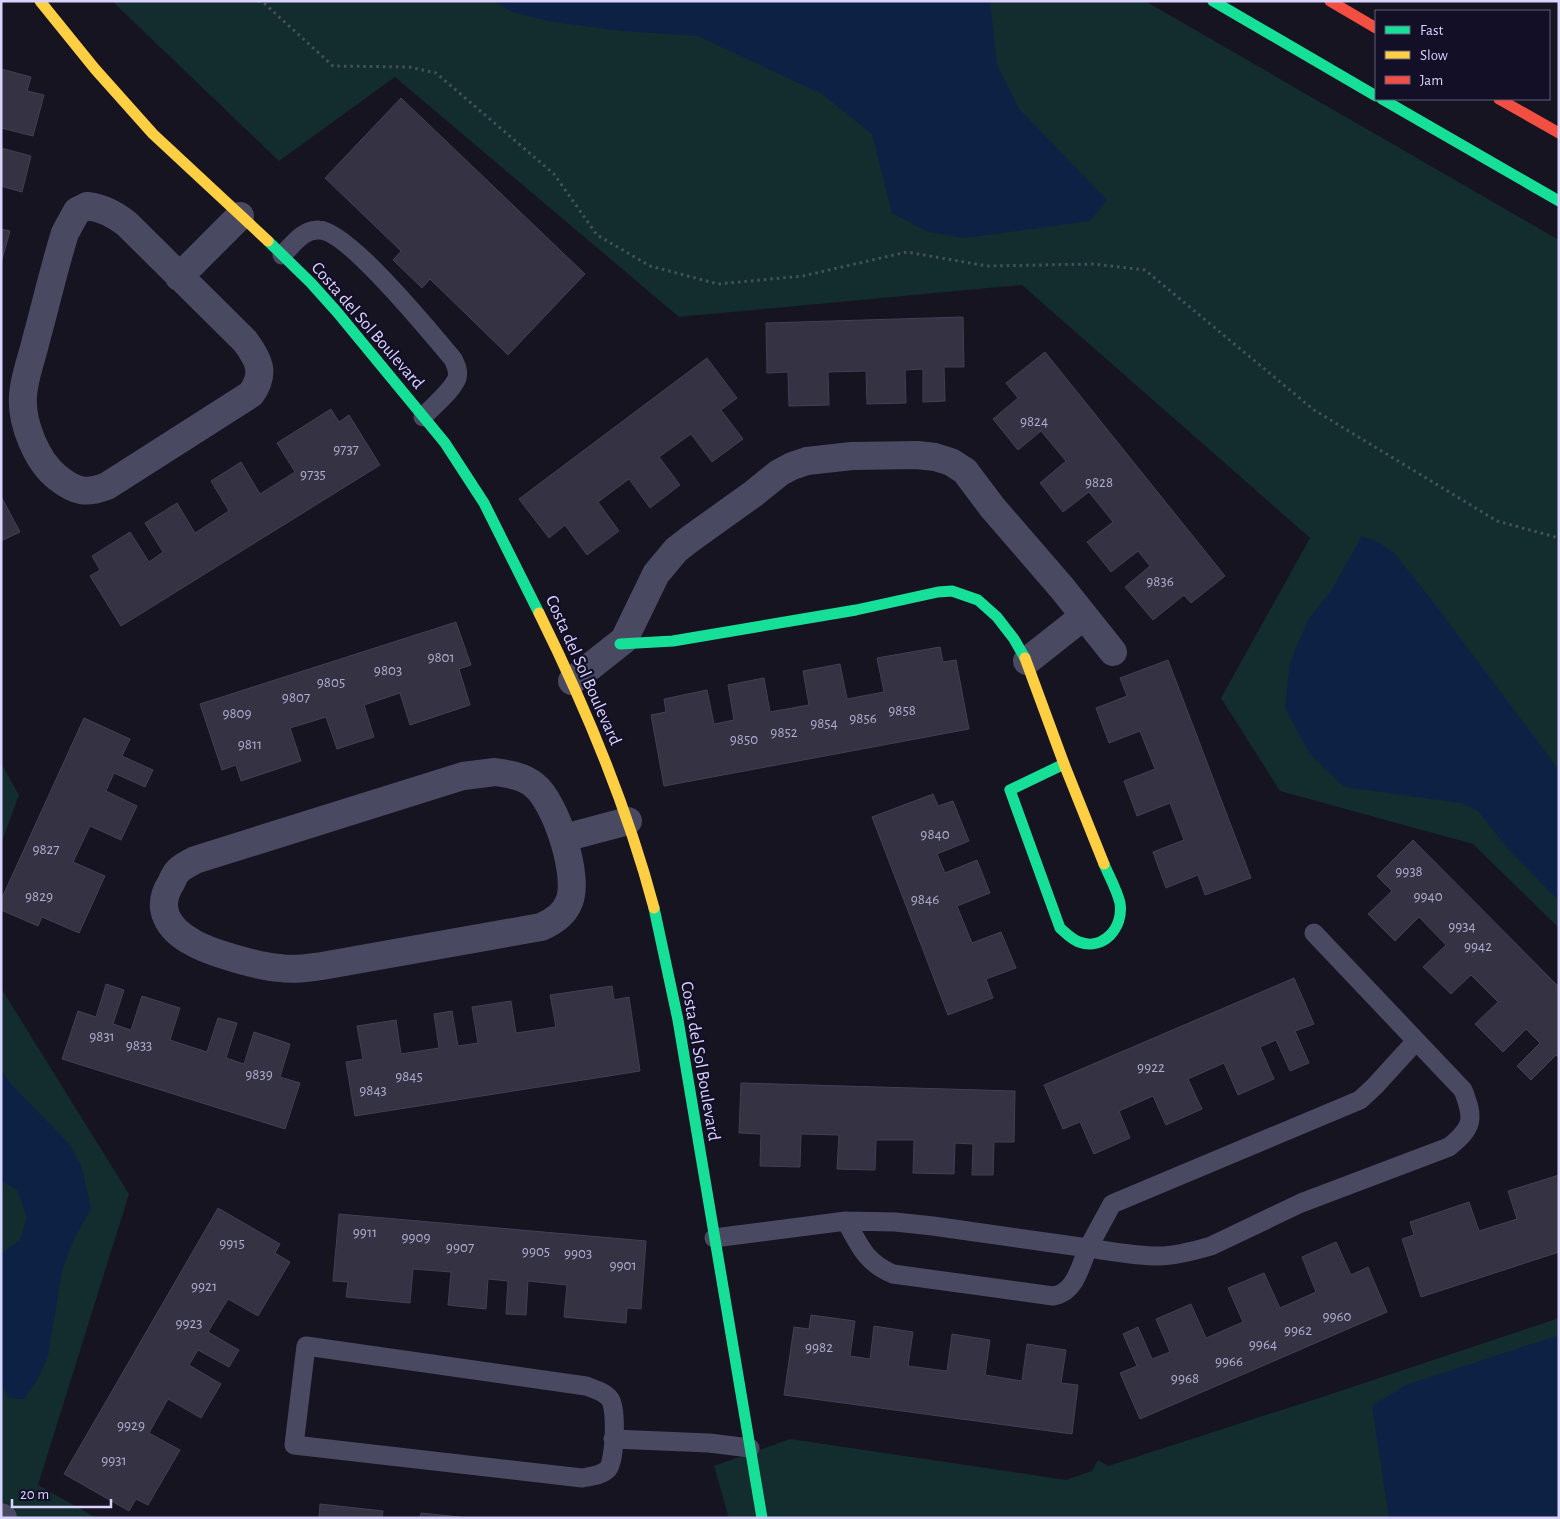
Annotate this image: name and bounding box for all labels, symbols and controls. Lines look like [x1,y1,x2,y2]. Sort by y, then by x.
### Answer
legend [1375,10,1550,100]
text: Fast [1420,23,1444,38]
text: Slow [1420,48,1448,63]
text: Jam [1420,73,1443,88]
street label: Costa del Sol Boulevard [307,259,427,393]
house number: 9824 [1020,414,1048,429]
house number: 9737 [333,442,359,457]
house number: 9735 [300,467,326,482]
house number: 9828 [1085,475,1113,490]
house number: 9836 [1146,574,1174,589]
street label: Costa del Sol Boulevard [542,593,624,748]
house number: 9801 [427,650,455,665]
house number: 9803 [374,663,402,678]
house number: 9805 [317,675,345,690]
house number: 9807 [282,690,310,705]
house number: 9858 [888,703,916,718]
house number: 9809 [222,706,252,721]
house number: 9856 [849,711,877,726]
house number: 9854 [810,716,838,731]
house number: 9852 [770,725,798,740]
house number: 9850 [730,732,758,747]
house number: 9811 [238,737,262,752]
house number: 9840 [920,827,950,842]
house number: 9827 [32,842,60,857]
house number: 9938 [1395,864,1423,879]
house number: 9829 [25,889,53,904]
house number: 9940 [1413,889,1443,904]
house number: 9846 [911,892,939,907]
house number: 9934 [1448,919,1476,934]
house number: 9942 [1464,939,1492,954]
street label: Costa del Sol Boulevard [677,980,723,1142]
house number: 9831 [89,1029,115,1044]
house number: 9833 [126,1038,152,1053]
house number: 9922 [1137,1060,1165,1075]
house number: 9839 [245,1067,273,1082]
house number: 9845 [395,1069,423,1084]
house number: 9843 [359,1083,387,1098]
house number: 9911 [353,1225,377,1240]
house number: 9909 [401,1230,431,1245]
house number: 9915 [219,1236,245,1251]
house number: 9907 [446,1240,474,1255]
house number: 9905 [522,1244,550,1259]
house number: 9903 [564,1246,592,1261]
house number: 9901 [609,1258,637,1273]
house number: 9921 [191,1279,217,1294]
house number: 9960 [1322,1309,1352,1324]
house number: 9923 [175,1316,203,1331]
house number: 9962 [1284,1323,1312,1338]
house number: 9964 [1249,1337,1277,1352]
house number: 9982 [805,1340,833,1355]
house number: 9966 [1215,1354,1243,1369]
house number: 9968 [1171,1371,1199,1386]
house number: 9929 [117,1418,145,1433]
house number: 9931 [101,1453,127,1468]
scale bar [12,1476,111,1508]
text: 20 m [20,1487,49,1502]

